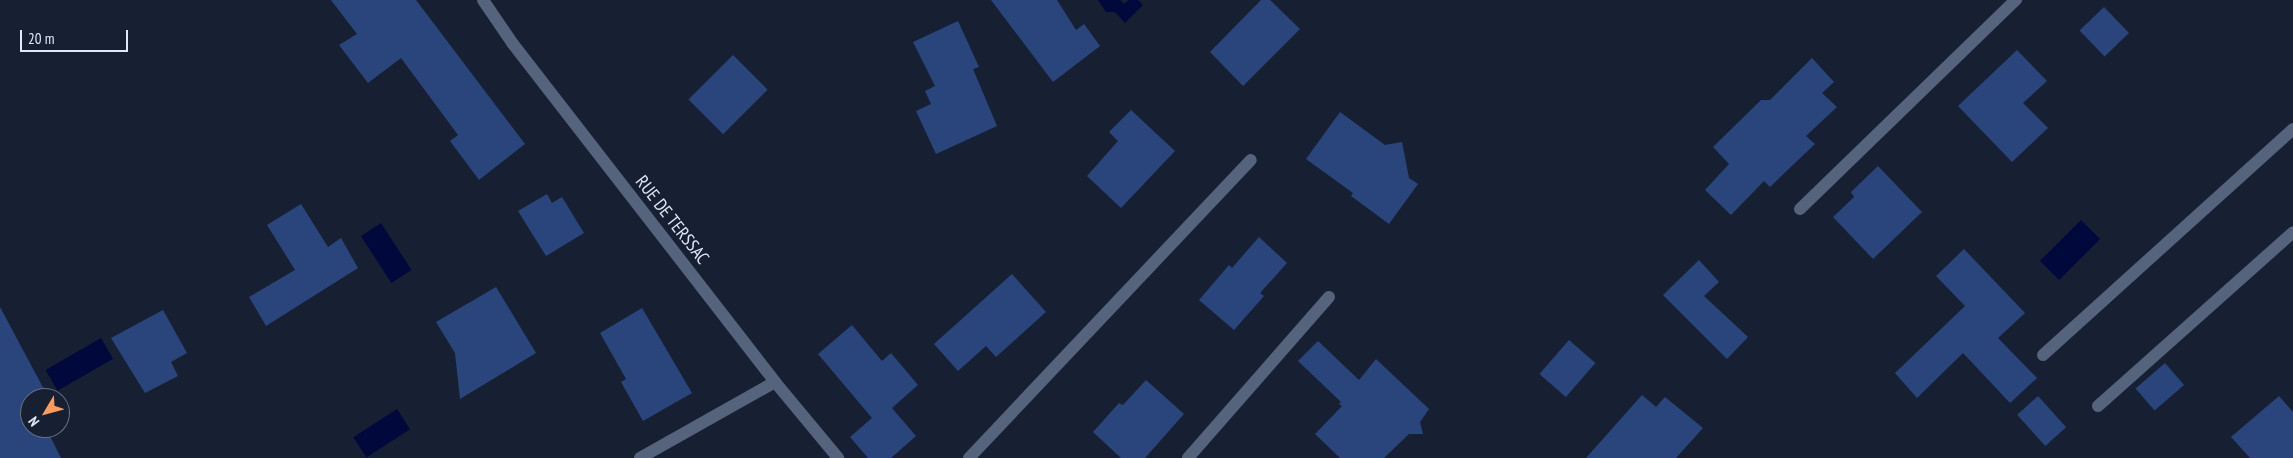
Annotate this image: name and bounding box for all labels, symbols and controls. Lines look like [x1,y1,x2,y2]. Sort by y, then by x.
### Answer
scale bar [22,20,130,52]
text: 20 m [28,29,54,48]
street label: RUE DE TERSSAC [631,171,713,269]
north arrow [20,388,70,438]
text: N [24,413,43,430]

